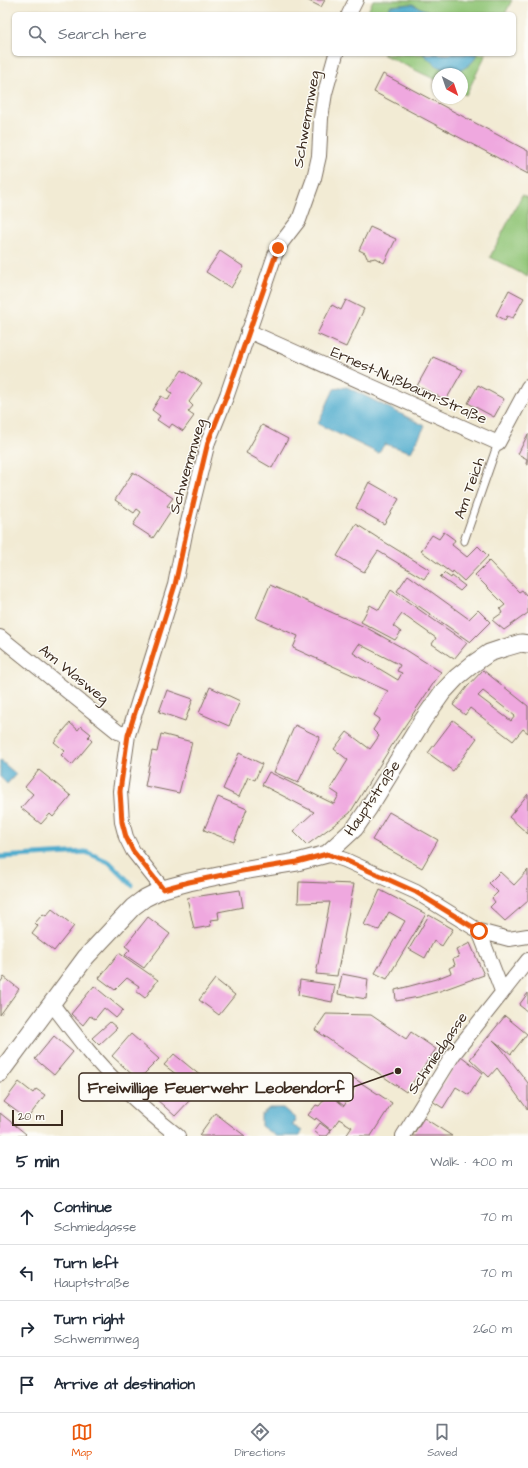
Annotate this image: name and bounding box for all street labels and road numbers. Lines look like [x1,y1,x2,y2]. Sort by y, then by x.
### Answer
street label: Schwemmweg [288,69,326,169]
street label: Ernest-Nußbaum-Straße [327,341,490,429]
street label: Schwemmweg [164,416,212,516]
street label: Am Teich [449,454,490,522]
street label: Am Wasweg [34,640,113,710]
street label: Hauptstraße [339,756,405,840]
street label: Schmiedgasse [402,1008,473,1099]

